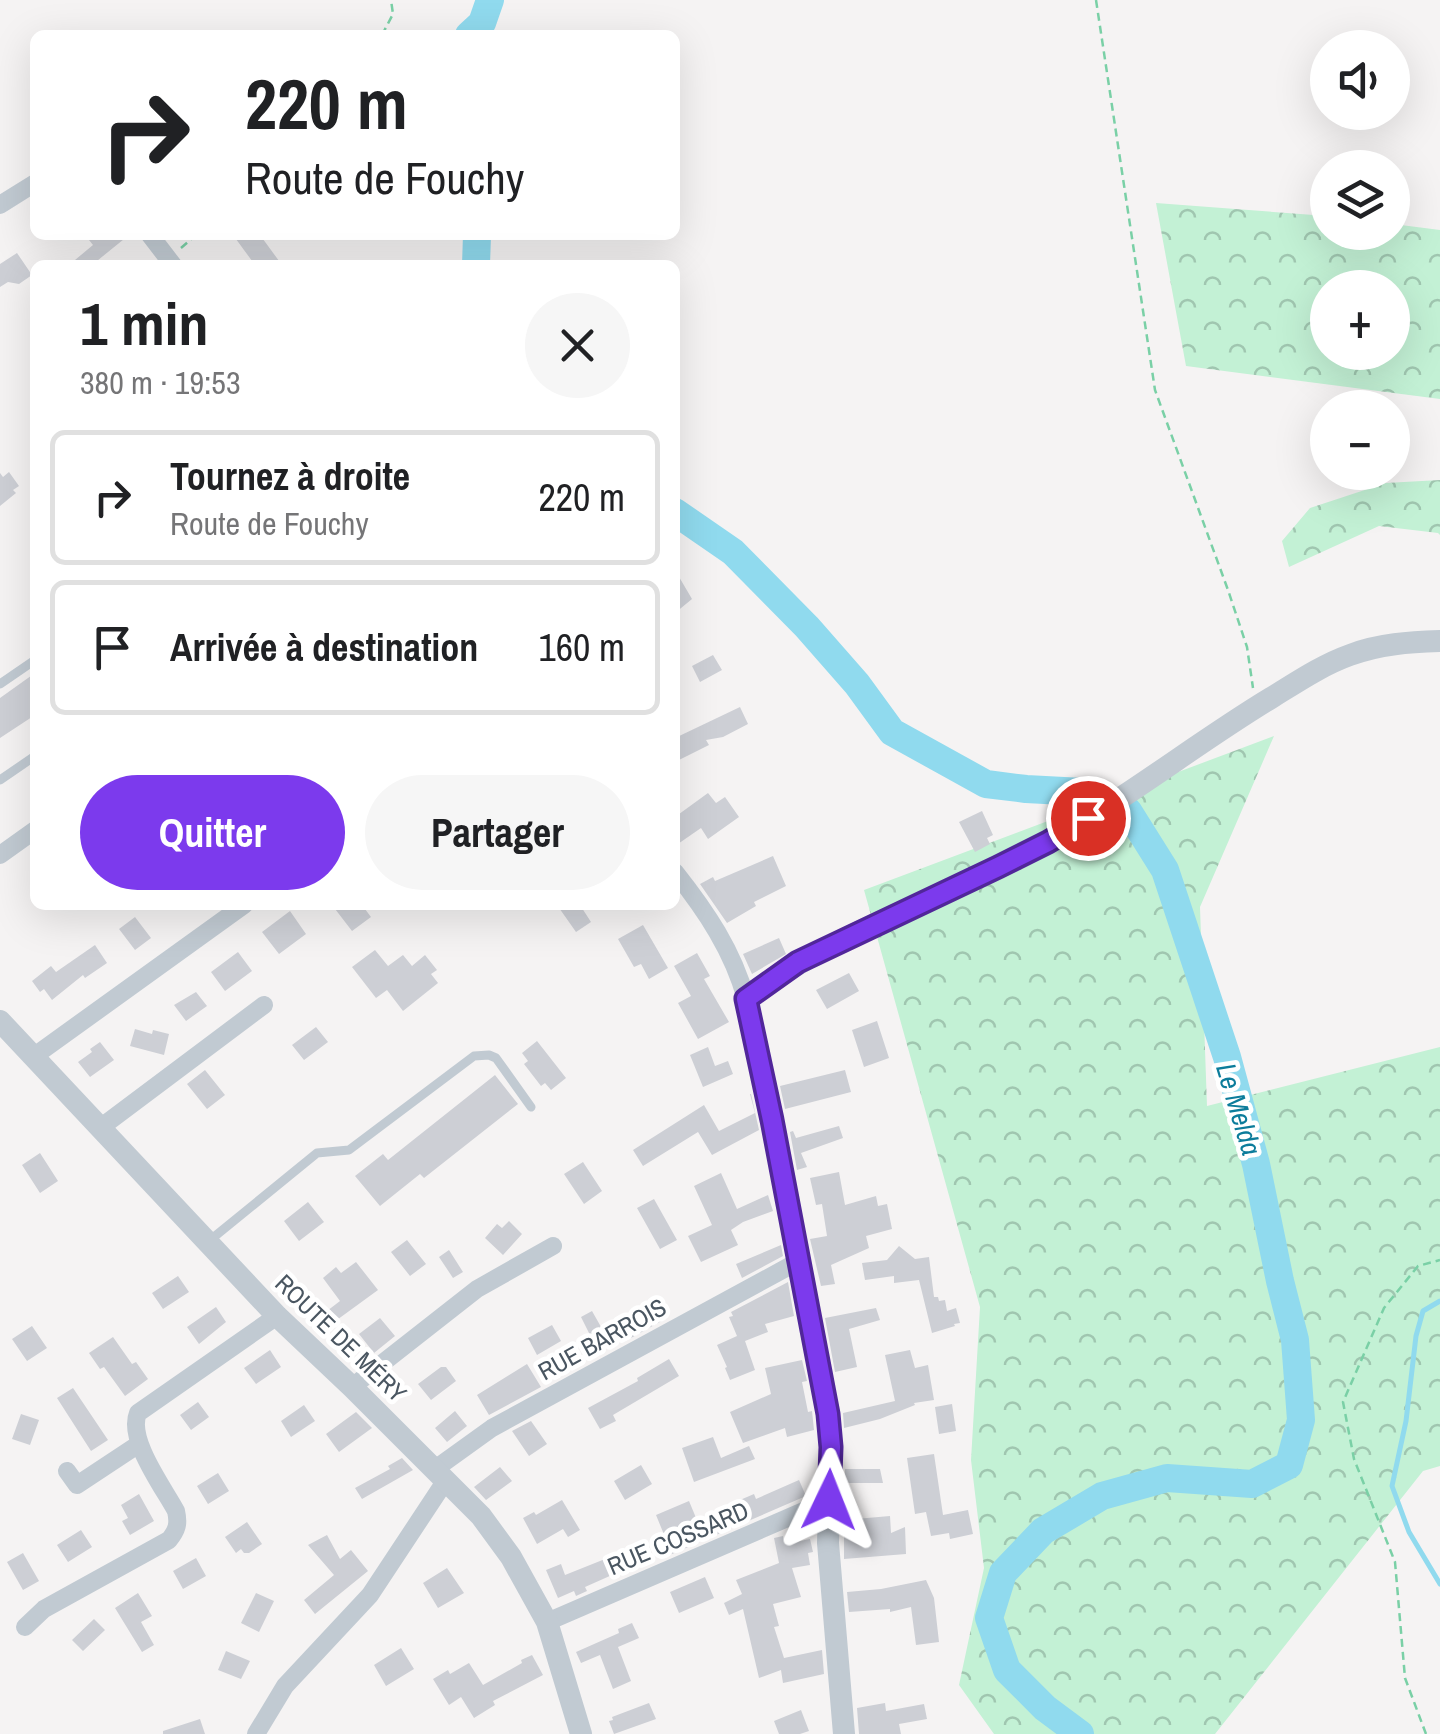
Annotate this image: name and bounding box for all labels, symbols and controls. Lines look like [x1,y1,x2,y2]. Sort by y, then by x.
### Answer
map controls [1310,30,1410,490]
button: sound [1310,30,1410,130]
text: 220 m [245,57,408,151]
icon: right [80,70,210,200]
text: Route de Fouchy [245,147,524,208]
button: layers [1310,150,1410,250]
button: + [1310,270,1410,370]
text: 1 min [80,283,209,364]
button: close [525,293,630,398]
text: 380 m · 19:53 [80,361,240,404]
button: − [1310,390,1410,490]
text: Tournez à droite [170,451,410,502]
icon: right [85,470,140,525]
text: 220 m [538,472,625,523]
text: Route de Fouchy [170,502,369,545]
icon: arrive [85,620,140,675]
text: Arrivée à destination [170,622,478,673]
text: 160 m [538,622,625,673]
button: Quitter [80,775,345,890]
button: Partager [365,775,630,890]
pin [1046,776,1131,861]
icon: arrive [1061,791,1116,846]
water label: Le Melda [1207,1058,1271,1160]
street label: ROUTE DE MÉRY [268,1267,414,1410]
street label: RUE BARROIS [532,1290,672,1388]
position arrow [777,1448,881,1552]
street label: RUE COSSARD [602,1493,754,1583]

